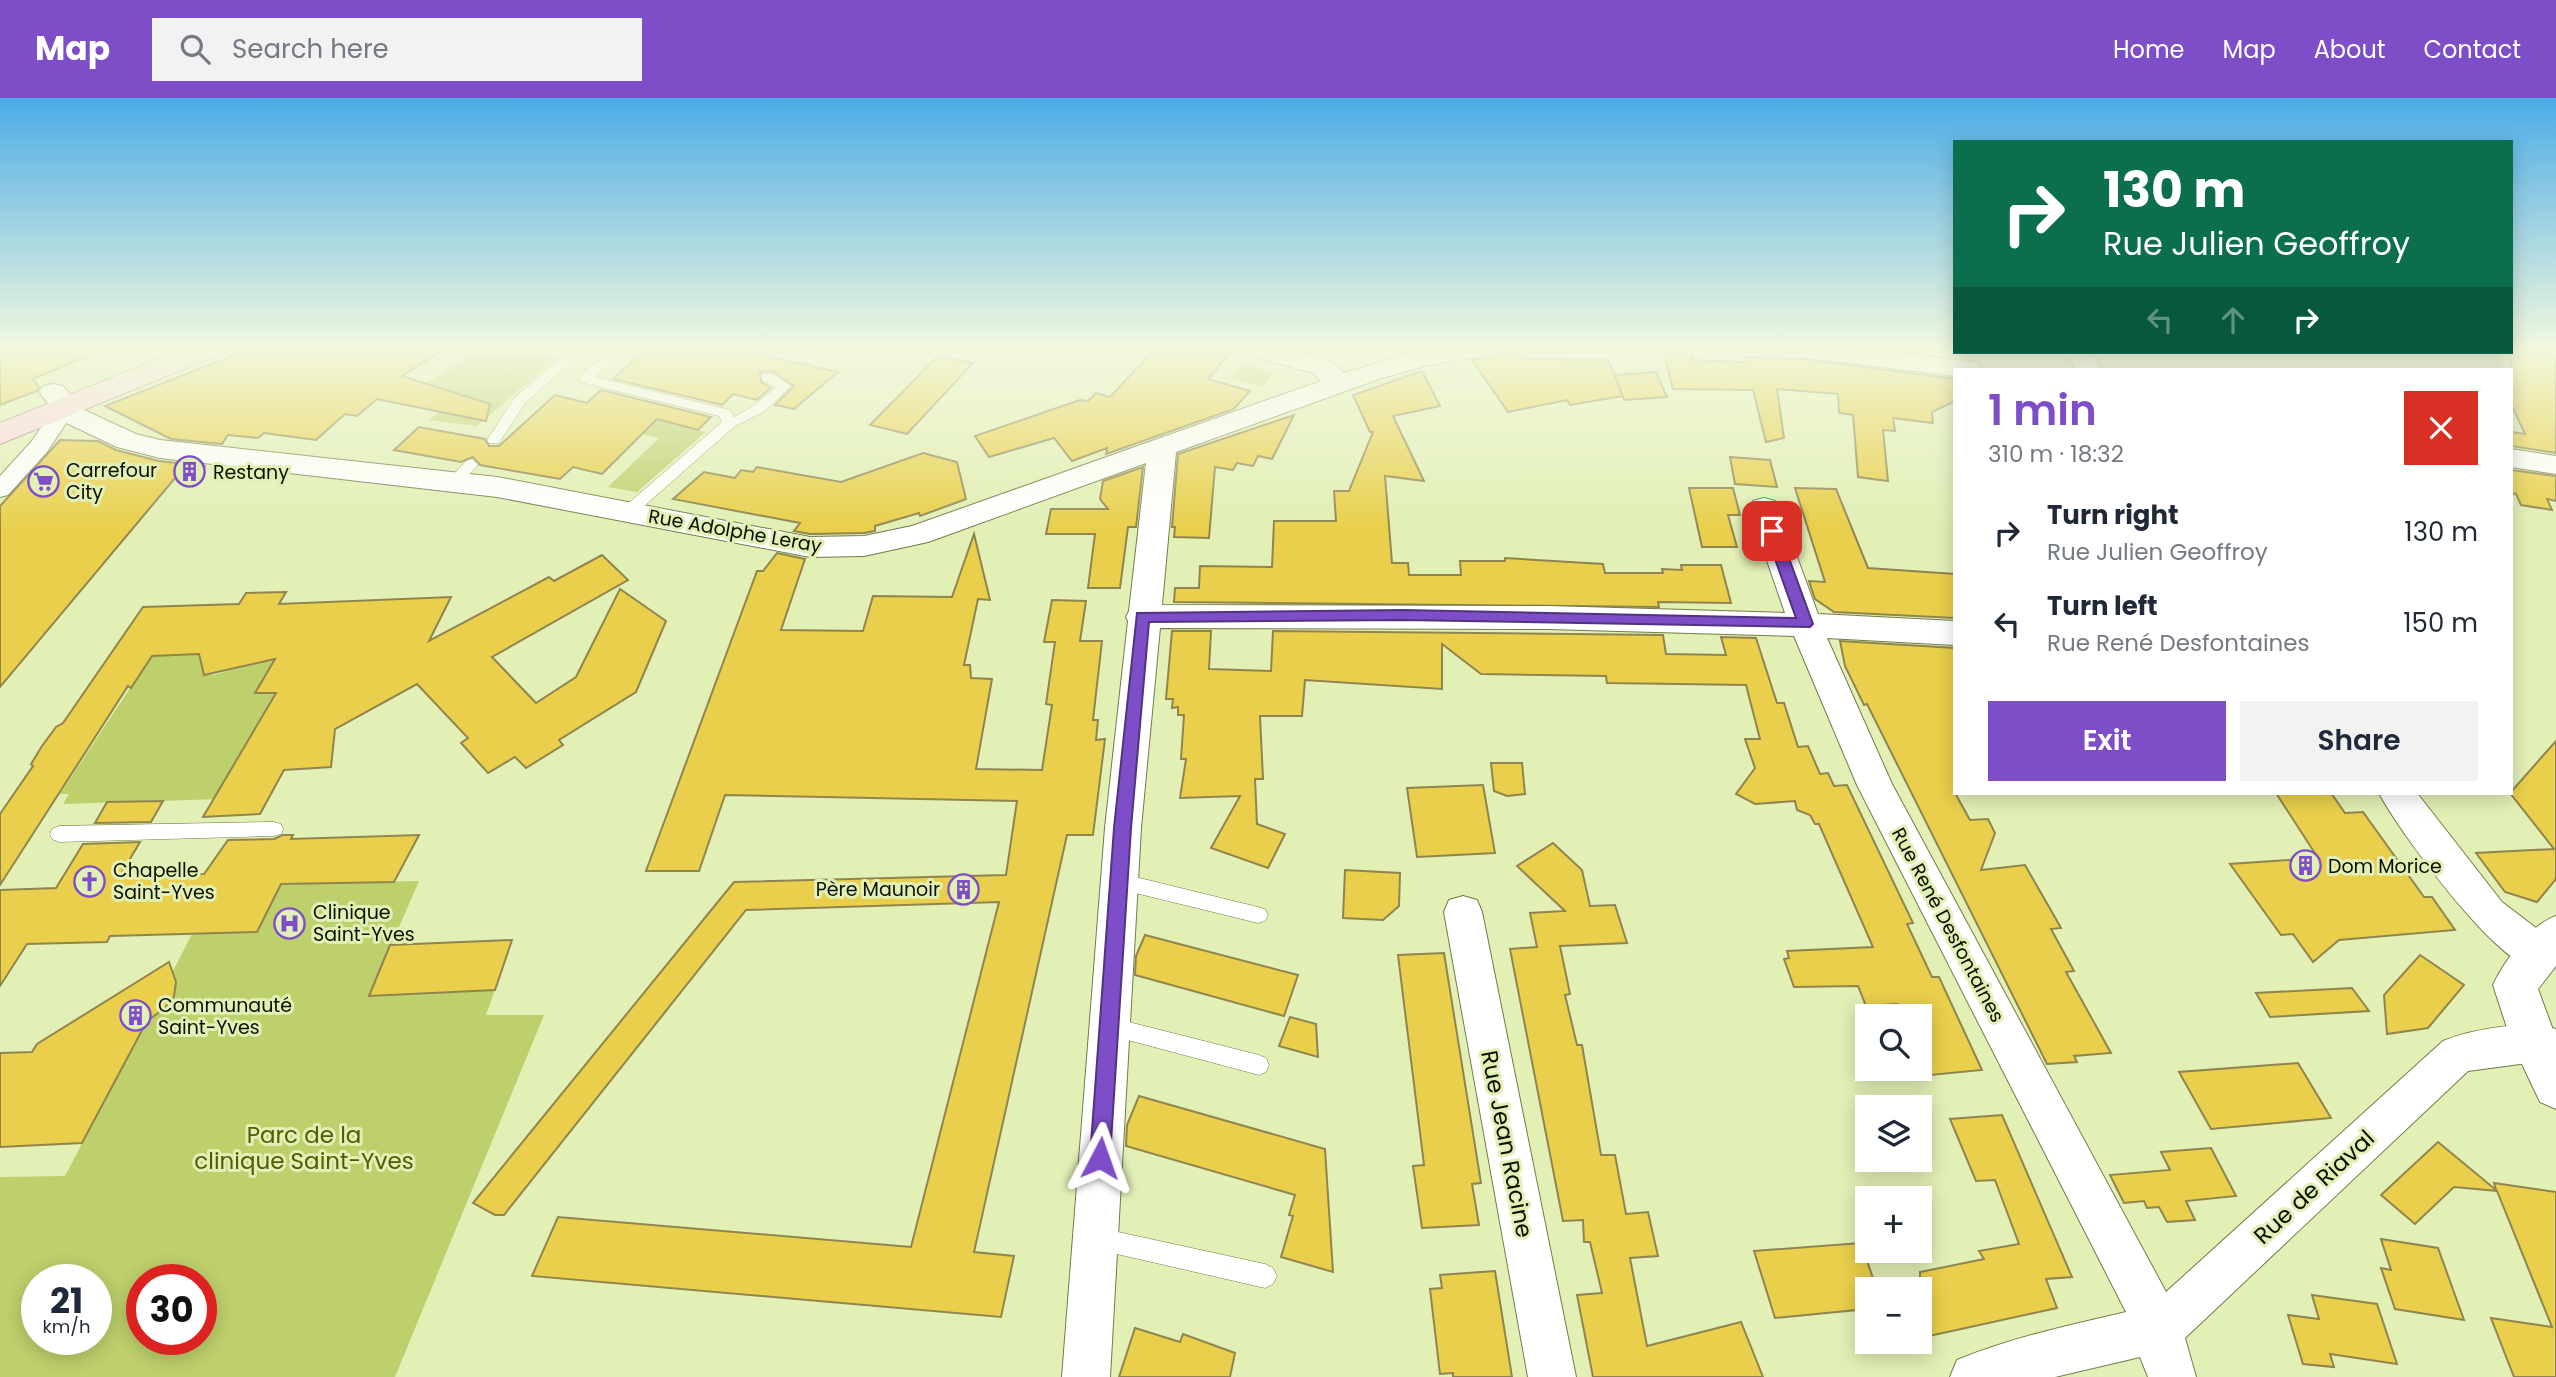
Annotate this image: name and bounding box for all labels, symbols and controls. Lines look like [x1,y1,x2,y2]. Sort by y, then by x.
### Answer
search box [152,18,642,81]
text: Map [35,25,110,72]
icon: search [176,30,214,68]
text: Search here [232,31,389,67]
text: Home [2113,33,2185,66]
text: Map [2223,33,2276,66]
text: About [2314,33,2385,66]
text: Contact [2423,33,2521,66]
text: 130 m [2103,156,2245,224]
icon: right [1988,168,2079,259]
text: Rue Julien Geoffroy [2103,221,2410,266]
icon: left [2141,301,2179,339]
icon: ahead [2214,301,2252,339]
icon: right [2287,301,2325,339]
text: 1 min [1988,381,2097,440]
button: close [2404,391,2478,465]
text: 310 m · 18:32 [1988,438,2124,470]
building icon: Restany [173,455,207,489]
place label: Carrefour City [66,457,157,506]
place label: Restany [213,459,289,486]
supermarket icon: Carrefour City [26,464,60,498]
text: Turn right [2047,497,2179,533]
pin [1742,501,1802,561]
street label: Rue Adolphe Leray [646,502,824,560]
icon: arrive [1753,512,1791,550]
icon: right [1988,514,2026,552]
text: 130 m [2404,514,2478,550]
text: Rue Julien Geoffroy [2047,536,2268,568]
text: Turn left [2047,588,2158,624]
icon: left [1988,605,2026,643]
text: 150 m [2403,605,2478,641]
text: Rue René Desfontaines [2047,627,2310,659]
button: Exit [1988,701,2226,781]
button: Share [2240,701,2478,781]
street label: Rue René Desfontaines [1885,823,2011,1027]
building icon: Dom Morice [2288,849,2322,883]
place label: Dom Morice [2328,853,2442,880]
place label: Chapelle Saint-Yves [113,857,215,906]
church icon: Chapelle Saint-Yves [73,864,107,898]
building icon: Père Maunoir [946,872,980,906]
place label: Père Maunoir [816,876,940,903]
place label: Clinique Saint-Yves [313,899,415,948]
hospital icon: Clinique Saint-Yves [273,906,307,940]
place label: Communauté Saint-Yves [158,992,292,1041]
building icon: Communauté Saint-Yves [118,999,152,1033]
map controls [1855,1004,1932,1354]
button: search [1855,1004,1932,1081]
street label: Rue Jean Racine [1473,1048,1541,1240]
button: layers [1855,1095,1932,1172]
park label: Parc de la clinique Saint-Yves [194,1119,414,1177]
position arrow [1063,1121,1137,1195]
street label: Rue de Riaval [2247,1123,2381,1251]
button: + [1855,1186,1932,1263]
speed limit sign: 30 [126,1264,217,1355]
text: 21 [50,1276,83,1325]
button: − [1855,1277,1932,1354]
text: km/h [43,1314,90,1339]

